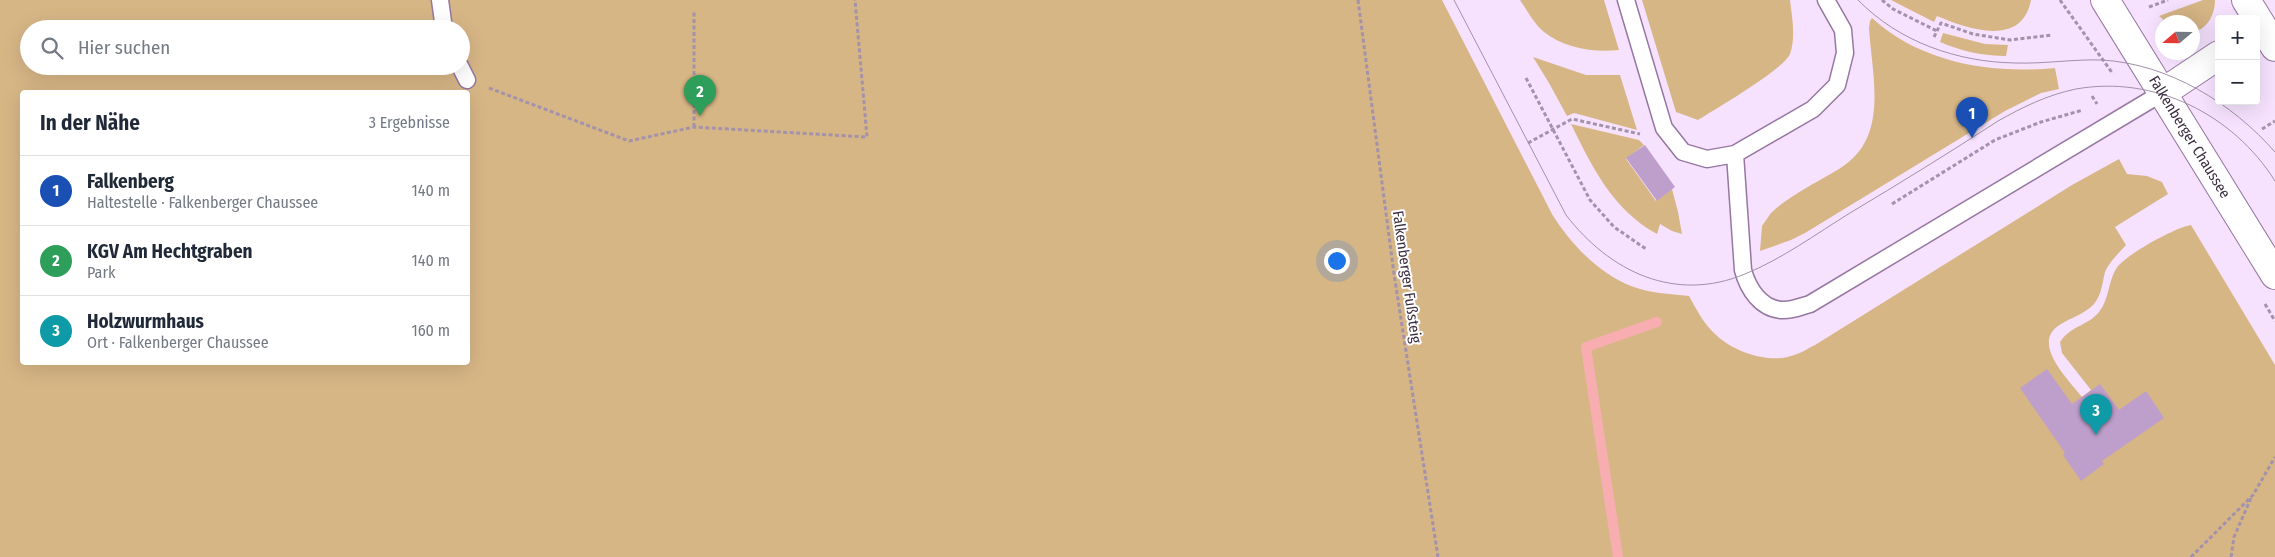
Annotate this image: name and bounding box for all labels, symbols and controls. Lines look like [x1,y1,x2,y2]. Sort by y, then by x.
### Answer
north arrow [2155,15,2200,60]
map controls [2215,15,2260,105]
button: + [2215,15,2260,60]
search box [20,20,470,75]
icon: search [38,34,66,62]
text: Hier suchen [78,36,170,59]
button: − [2215,60,2260,105]
street label: Falkenberger Chaussee [2145,72,2234,201]
pin: 2 [684,75,716,116]
pin: 1 [1956,97,1988,138]
text: In der Nähe [40,110,140,136]
text: 3 Ergebnisse [369,113,450,132]
text: Falkenberg [87,170,174,193]
text: 1 [53,181,59,200]
text: 140 m [412,181,450,200]
text: Haltestelle · Falkenberger Chaussee [87,193,318,212]
street label: Falkenberger Fußsteig [1389,210,1425,344]
text: KGV Am Hechtgraben [87,240,253,263]
your location [1324,248,1350,274]
text: 2 [52,251,60,270]
text: 140 m [412,251,450,270]
text: Park [87,263,115,282]
text: Holzwurmhaus [87,310,204,333]
text: 3 [52,321,60,340]
text: 160 m [411,321,450,340]
text: Ort · Falkenberger Chaussee [87,333,269,352]
pin: 3 [2080,394,2112,435]

